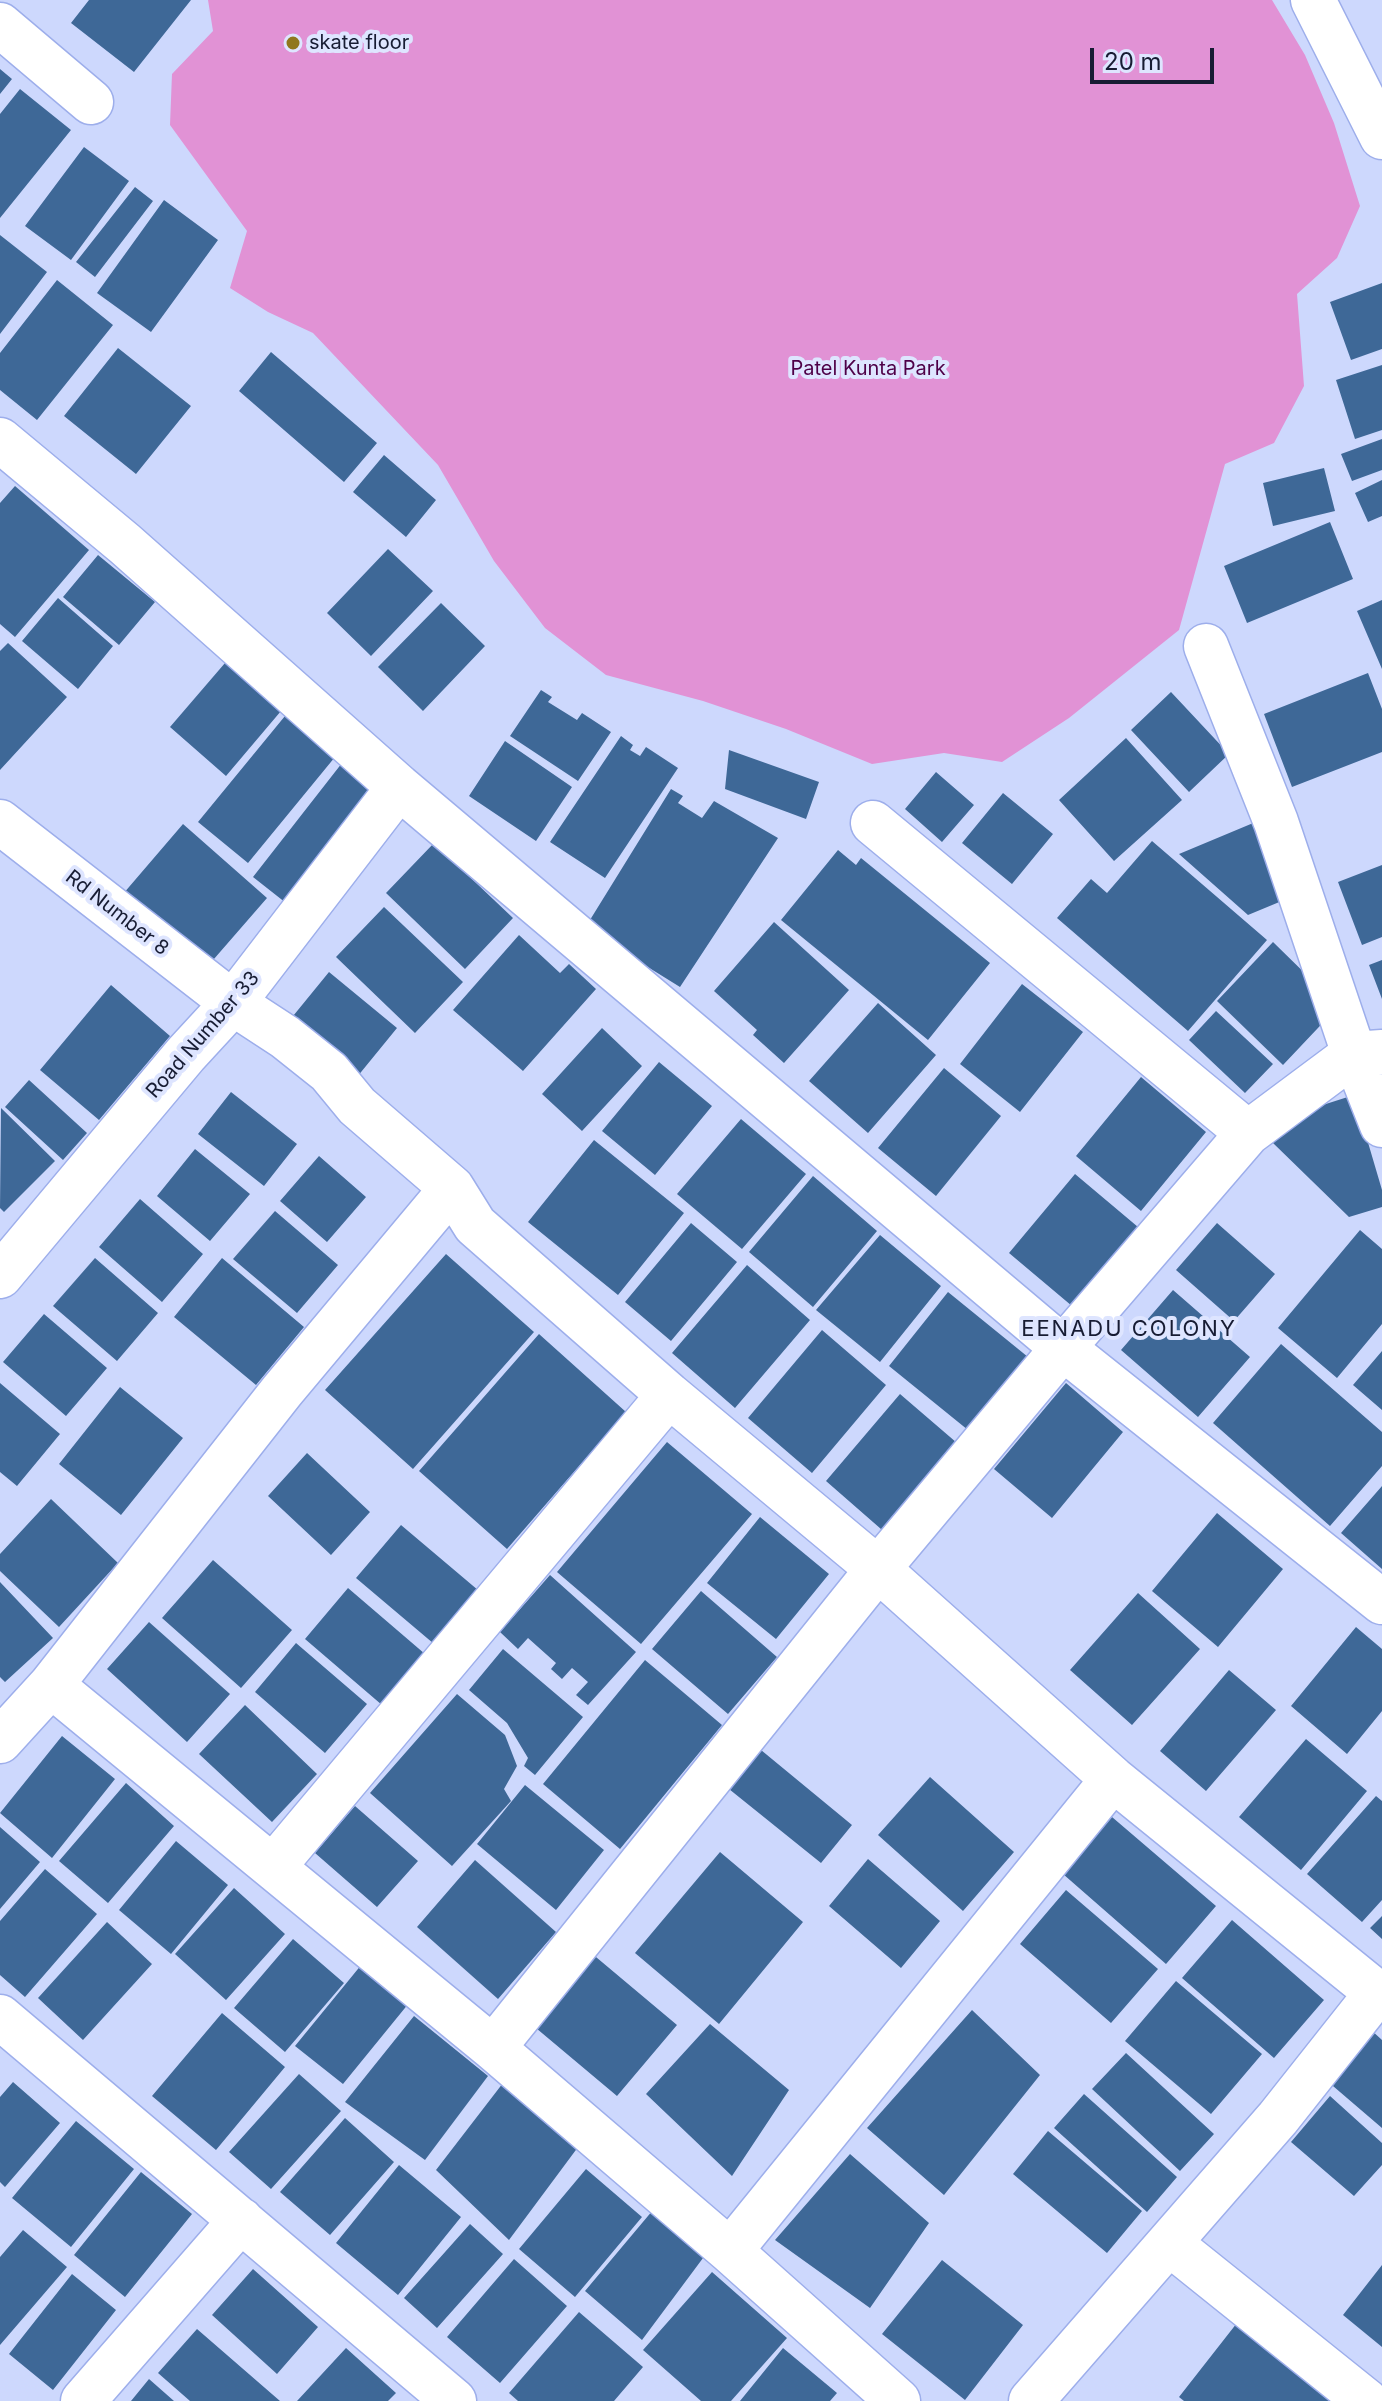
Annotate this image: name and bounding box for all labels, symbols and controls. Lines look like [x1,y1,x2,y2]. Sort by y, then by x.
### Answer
place label: skate floor [309,31,409,55]
scale bar [1094,32,1218,82]
marker: skate floor [284,34,302,52]
text: 20 m [1104,47,1162,76]
park label: Patel Kunta Park [790,357,946,381]
street label: Rd Number 8 [61,865,173,961]
street label: Road Number 33 [141,967,265,1103]
district label: EENADU COLONY [1021,1316,1237,1342]

